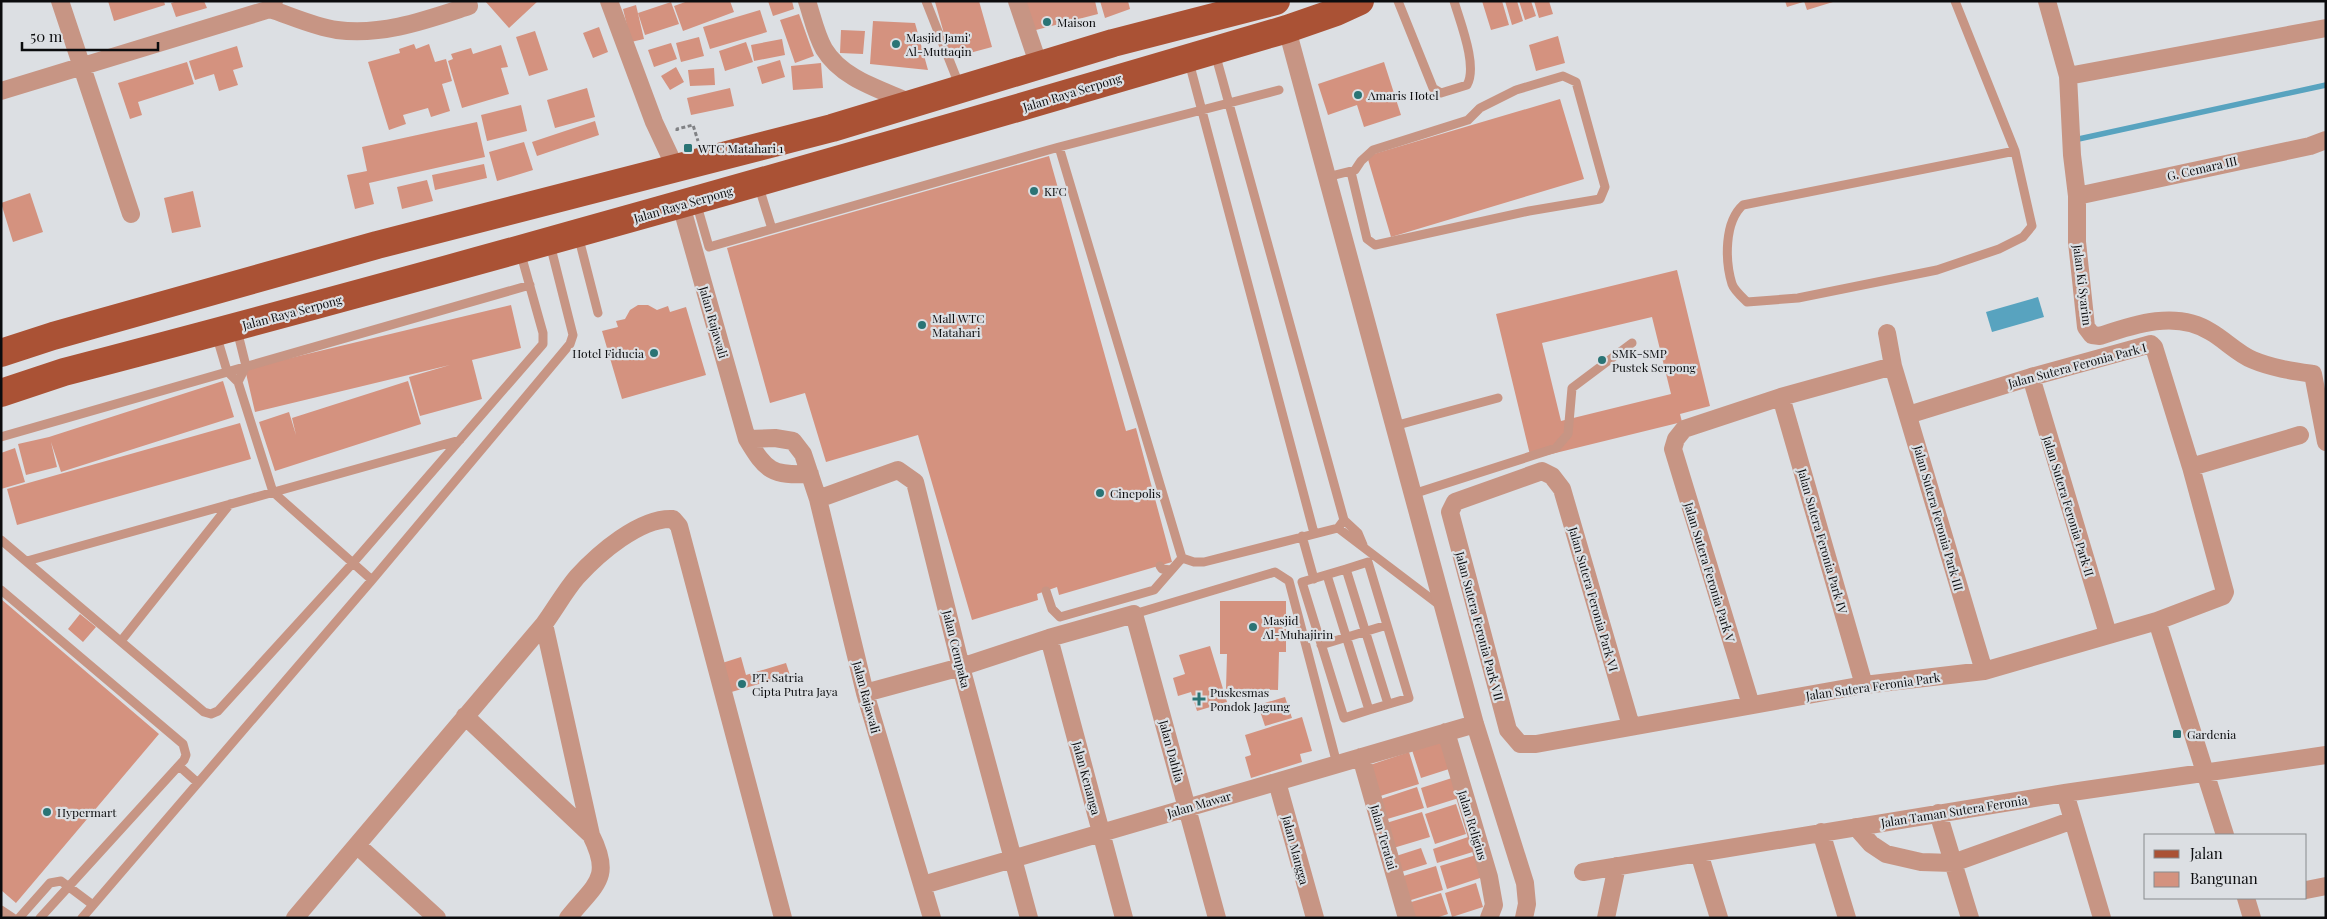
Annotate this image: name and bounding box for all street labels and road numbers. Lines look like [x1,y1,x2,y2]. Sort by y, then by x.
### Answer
street label: Jalan Raya Serpong [1020,69,1124,115]
street label: G. Cemara III [2165,152,2239,184]
street label: Jalan Raya Serpong [631,182,735,226]
street label: Jalan Ki Syarim [2070,243,2096,327]
street label: Jalan Rajawali [696,283,732,360]
street label: Jalan Raya Serpong [239,291,344,333]
street label: Jalan Sutera Feronia Park I [2005,339,2148,391]
street label: Jalan Sutera Feronia Park II [2040,433,2098,578]
street label: Jalan Sutera Feronia Park III [1910,442,1967,593]
street label: Jalan Sutera Feronia Park IV [1794,466,1851,616]
street label: Jalan Sutera Feronia Park V [1681,499,1739,644]
street label: Jalan Sutera Feronia Park VI [1565,524,1622,673]
street label: Jalan Sutera Feronia Park VII [1452,549,1508,702]
street label: Jalan Cempaka [939,607,974,690]
street label: Jalan Rajawali [849,658,884,735]
street label: Jalan Sutera Feronia Park [1804,669,1942,703]
street label: Jalan Dahlia [1156,717,1188,784]
street label: Jalan Kenanga [1069,738,1105,817]
street label: Jalan Mawar [1164,787,1234,821]
street label: Jalan Religius [1455,787,1491,862]
street label: Jalan Taman Sutera Feronia [1879,792,2028,831]
street label: Jalan Teratai [1367,802,1401,872]
street label: Jalan Mangga [1279,813,1313,886]

